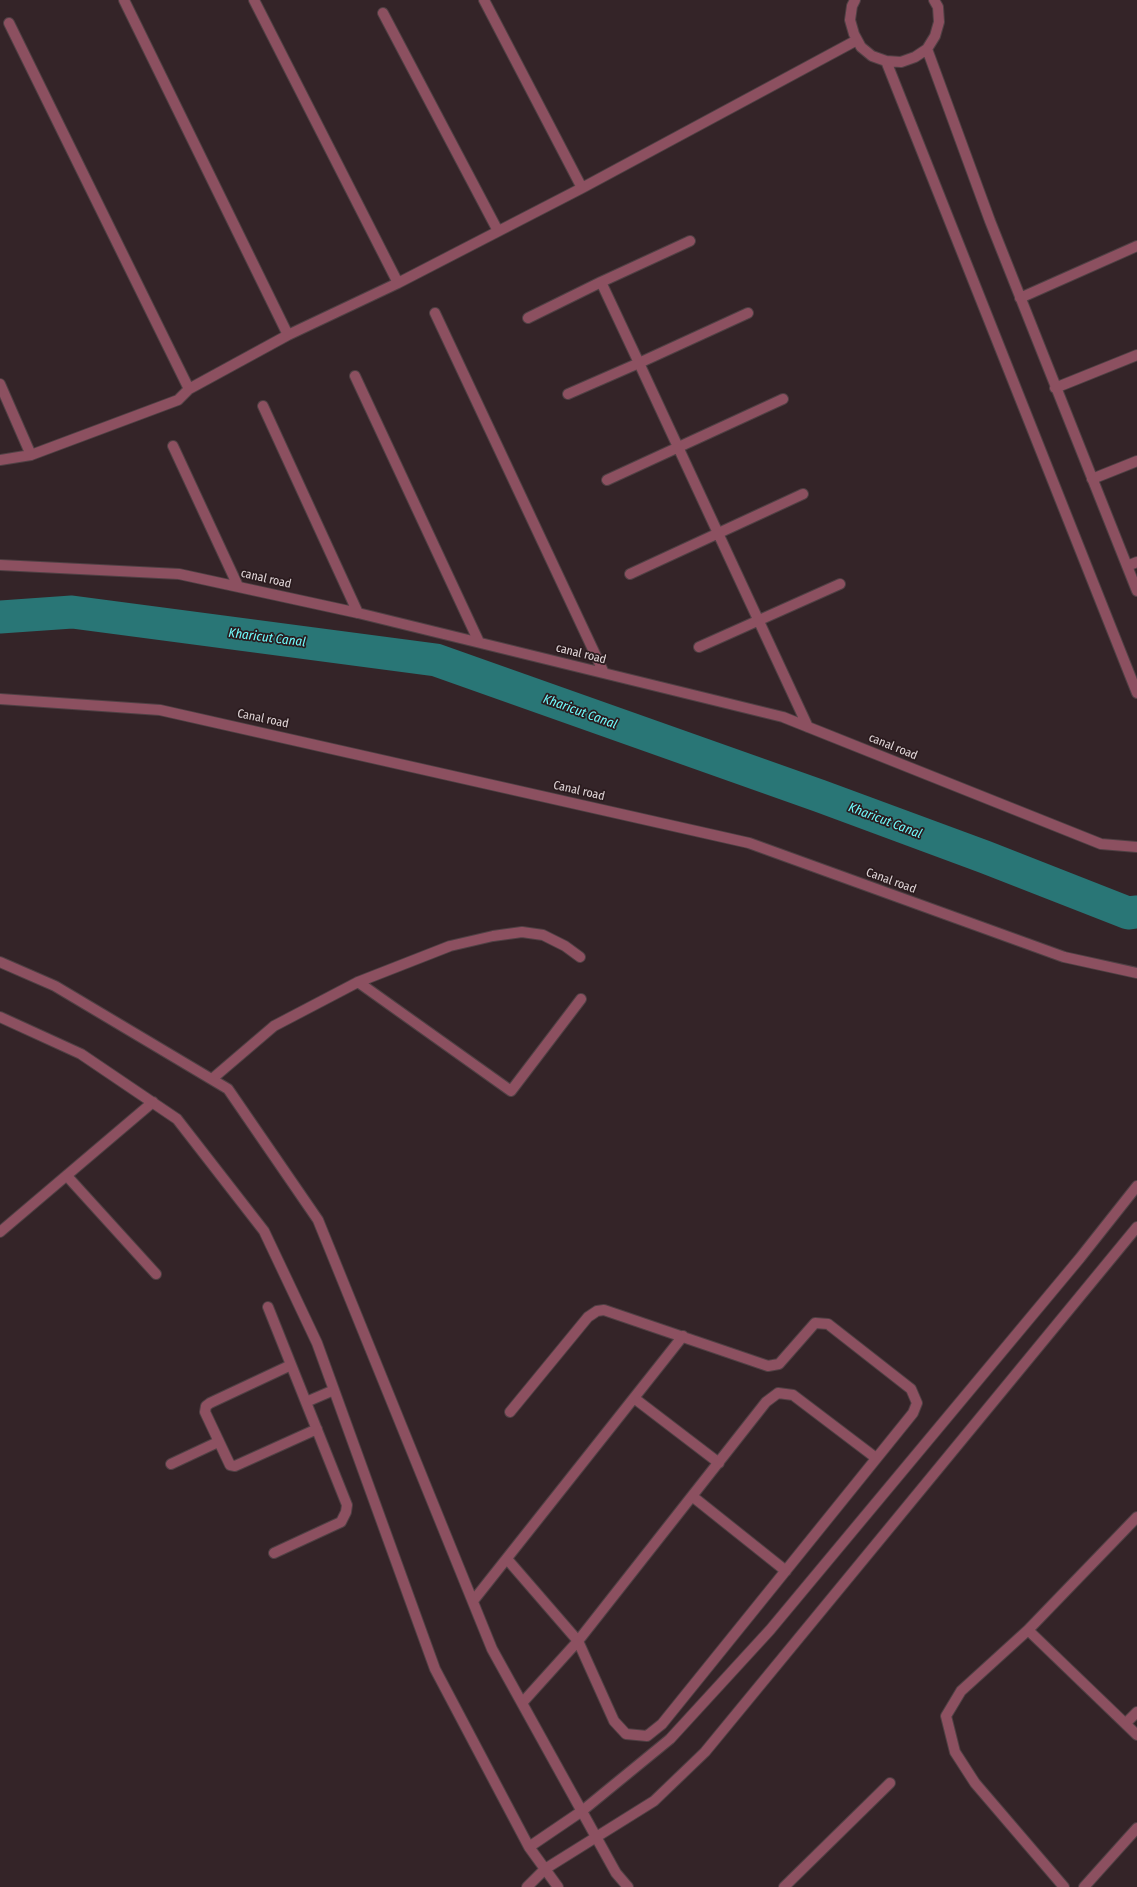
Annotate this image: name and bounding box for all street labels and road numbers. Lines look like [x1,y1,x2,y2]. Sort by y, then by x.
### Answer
street label: canal road [239,566,293,592]
street label: canal road [554,641,608,667]
street label: Canal road [236,707,290,731]
street label: canal road [867,731,919,763]
street label: Canal road [552,778,606,804]
street label: Canal road [864,865,918,897]

